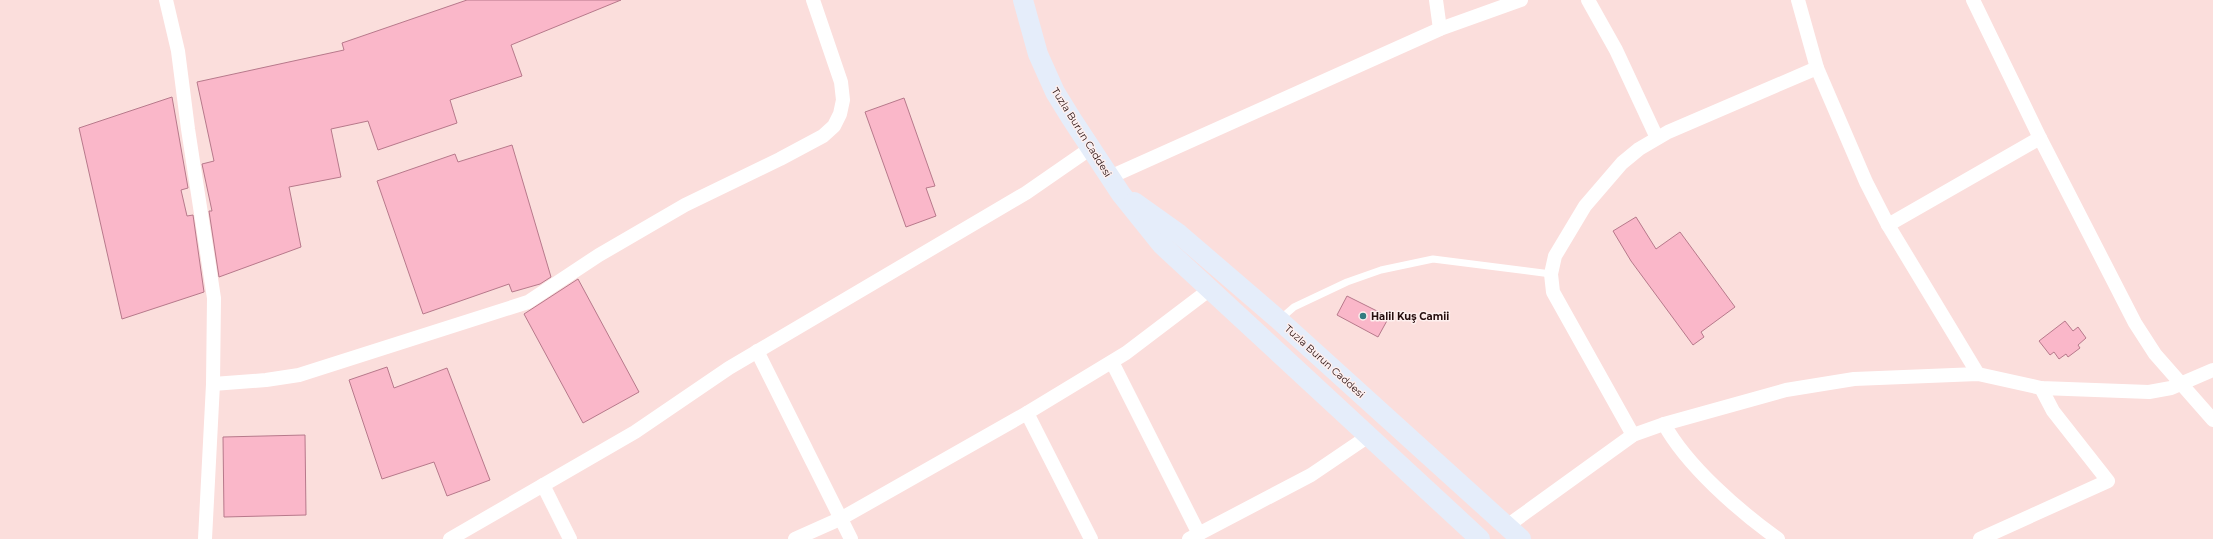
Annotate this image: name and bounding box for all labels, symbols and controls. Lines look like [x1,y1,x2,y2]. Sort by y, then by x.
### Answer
street label: Tuzla Burun Caddesi [1049,85,1114,179]
place label: Halil Kuş Camii [1371,310,1449,323]
marker: Halil Kuş Camii [1358,311,1368,321]
street label: Tuzla Burun Caddesi [1282,322,1367,401]

